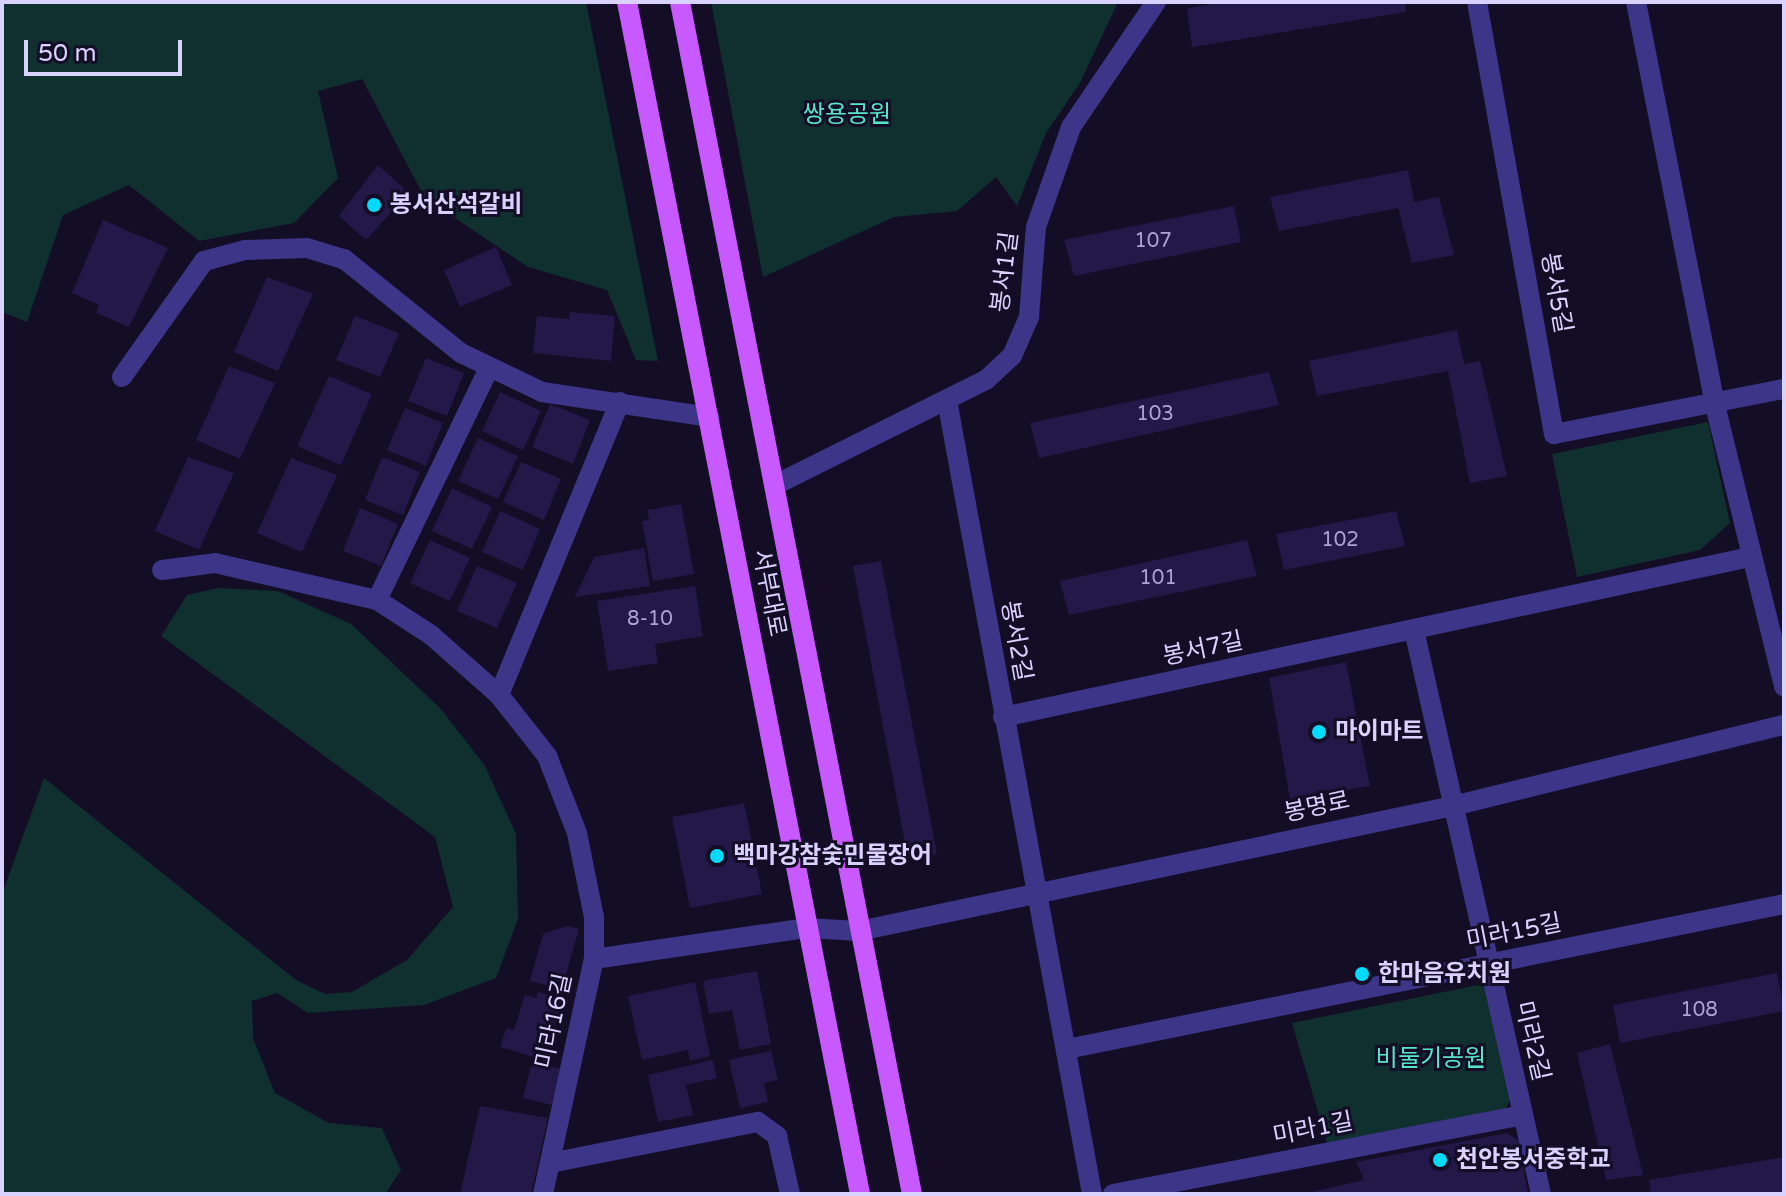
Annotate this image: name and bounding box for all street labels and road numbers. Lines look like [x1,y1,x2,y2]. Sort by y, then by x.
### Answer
street label: 봉서1길 [986,230,1024,314]
street label: 봉서5길 [1535,250,1577,336]
street label: 서부대로 [746,547,792,639]
street label: 봉서2길 [995,598,1037,684]
street label: 봉서7길 [1160,626,1246,672]
street label: 봉명로 [1282,786,1352,828]
street label: 미라15길 [1464,909,1564,955]
street label: 미라16길 [530,971,578,1071]
street label: 미라2길 [1509,998,1555,1084]
street label: 미라1길 [1270,1107,1356,1151]

